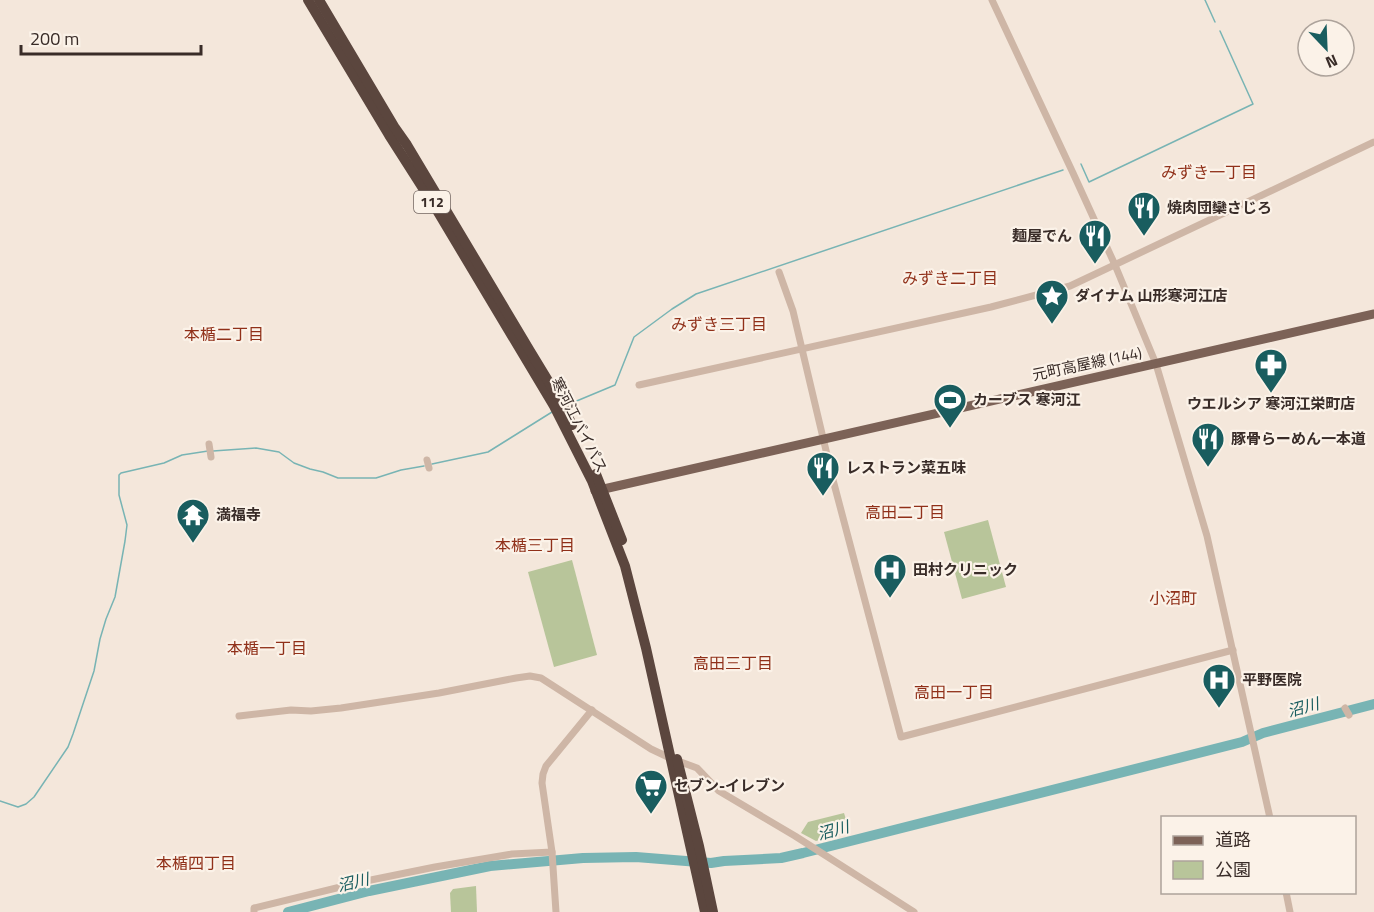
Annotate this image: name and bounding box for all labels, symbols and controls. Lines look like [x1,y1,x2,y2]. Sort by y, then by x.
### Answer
scale bar [21,18,201,56]
north arrow [1296,18,1356,78]
text: 200 m [30,25,79,52]
text: N [1322,49,1342,75]
district label: みずき一丁目 [1161,160,1257,184]
restaurant icon: 焼肉団欒さじろ [1126,190,1162,237]
road number: 112 [414,191,450,213]
place label: 焼肉団欒さじろ [1167,196,1272,219]
restaurant icon: 麺屋でん [1077,218,1113,265]
place label: 麺屋でん [1012,224,1072,247]
district label: みずき二丁目 [902,266,998,290]
place icon: ダイナム 山形寒河江店 [1034,278,1070,325]
place label: ダイナム 山形寒河江店 [1075,284,1228,307]
district label: みずき三丁目 [671,312,767,336]
district label: 本楯二丁目 [184,322,264,346]
street label: 元町高屋線 (144) [1030,341,1144,386]
pharmacy icon: ウエルシア 寒河江栄町店 [1253,347,1289,394]
street label: 寒河江バイパス [545,373,613,477]
sports icon: カーブス 寒河江 [932,382,968,429]
place label: カーブス 寒河江 [973,388,1080,411]
place label: ウエルシア 寒河江栄町店 [1187,392,1355,415]
restaurant icon: 豚骨らーめん一本道 [1190,421,1226,468]
place label: 豚骨らーめん一本道 [1231,427,1366,450]
restaurant icon: レストラン菜五味 [805,450,841,497]
place label: レストラン菜五味 [846,456,966,479]
temple icon: 満福寺 [175,497,211,544]
district label: 高田二丁目 [865,500,945,524]
place label: 満福寺 [216,503,261,526]
district label: 本楯三丁目 [495,533,575,557]
hospital icon: 田村クリニック [872,552,908,599]
place label: 田村クリニック [913,558,1018,581]
district label: 小沼町 [1149,586,1197,610]
district label: 本楯一丁目 [227,636,307,660]
district label: 高田三丁目 [693,651,773,675]
hospital icon: 平野医院 [1201,662,1237,709]
place label: 平野医院 [1242,668,1302,691]
district label: 高田一丁目 [914,680,994,704]
water label: 沼川 [1284,691,1323,723]
supermarket icon: セブン-イレブン [633,768,669,815]
place label: セブン-イレブン [674,774,785,797]
water label: 沼川 [814,814,853,846]
legend [1161,816,1356,894]
text: 道路 [1215,826,1251,853]
district label: 本楯四丁目 [156,851,236,875]
text: 公園 [1215,856,1251,883]
water label: 沼川 [335,866,373,897]

